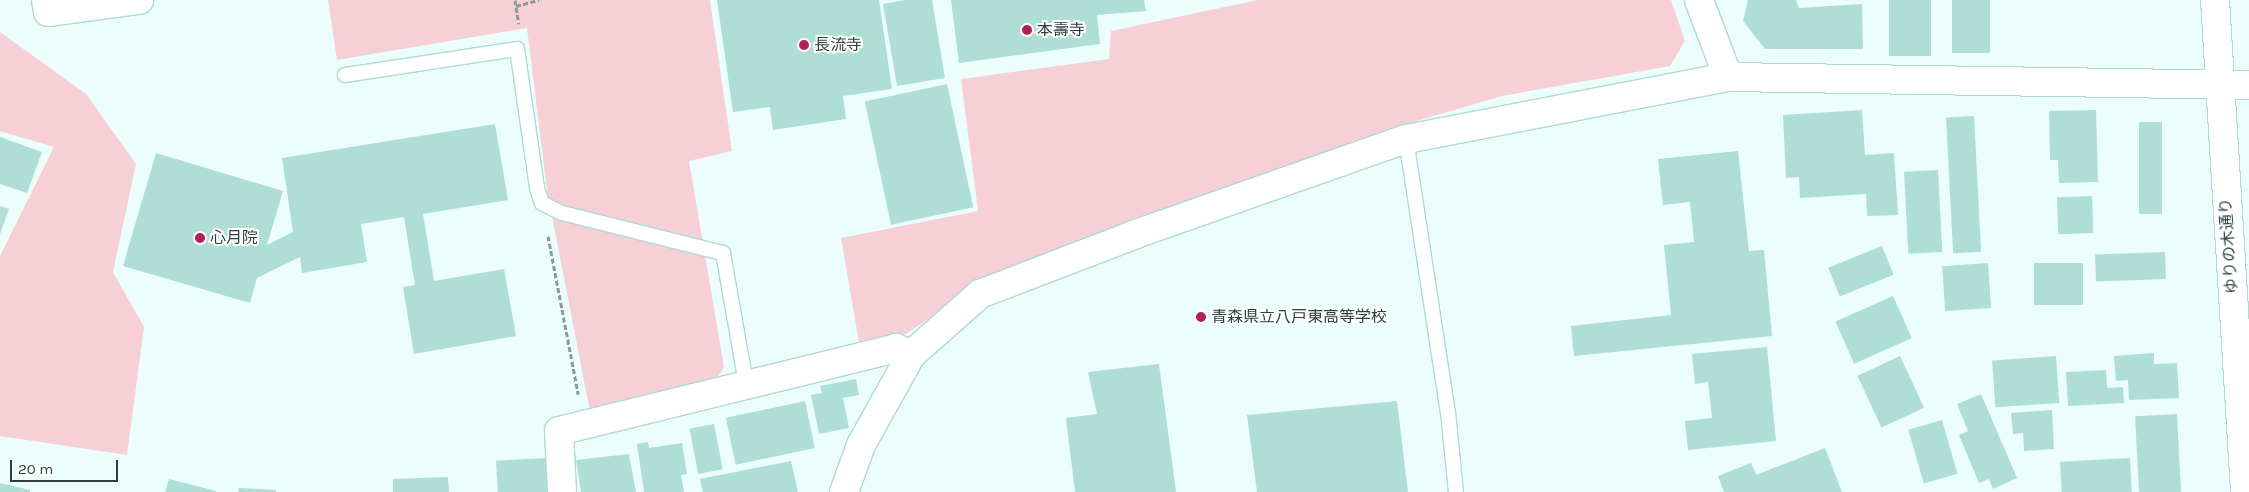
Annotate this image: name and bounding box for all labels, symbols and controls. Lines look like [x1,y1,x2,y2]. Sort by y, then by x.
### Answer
place label: 本壽寺 [1037,20,1085,40]
marker: 本壽寺 [1021,24,1033,36]
place label: 長流寺 [814,35,862,55]
marker: 長流寺 [798,39,810,51]
street label: ゆりの木通り [2216,197,2242,295]
place label: 心月院 [210,228,258,248]
marker: 心月院 [194,232,206,244]
place label: 青森県立八戸東高等学校 [1211,307,1387,327]
marker: 青森県立八戸東高等学校 [1195,311,1207,323]
scale bar [12,450,120,482]
text: 20 m [18,460,53,478]

